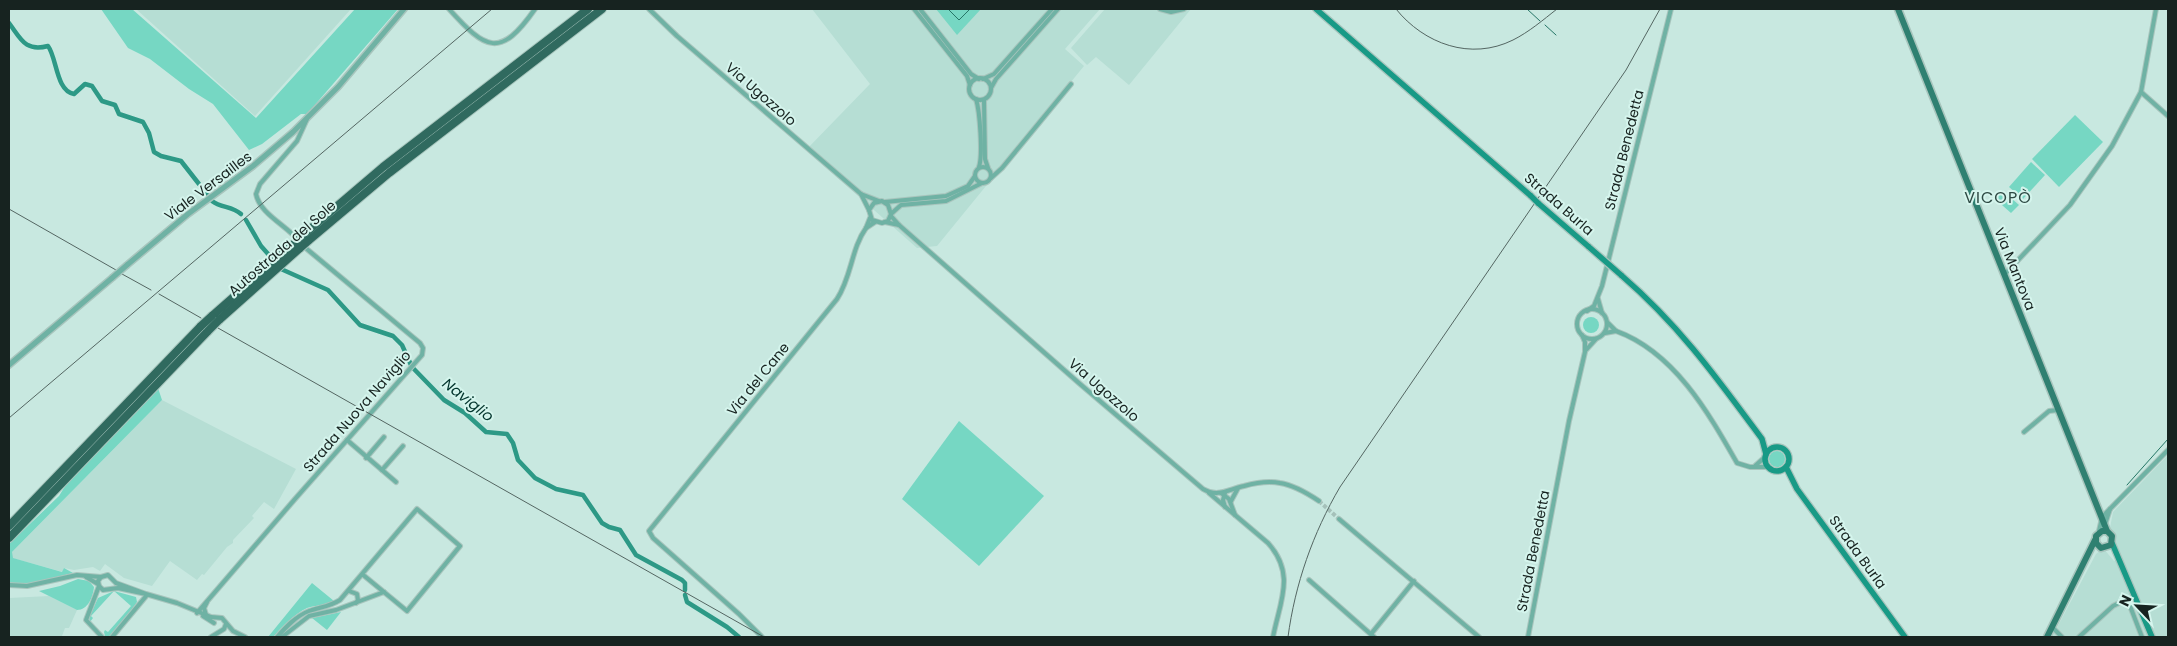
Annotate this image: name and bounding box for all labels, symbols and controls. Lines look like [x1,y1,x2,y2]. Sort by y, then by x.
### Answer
street label: Via Ugozzolo [721,58,801,130]
street label: Strada Benedetta [1599,88,1649,212]
street label: Viale Versailles [160,147,256,225]
street label: Strada Burla [1520,168,1598,240]
district label: VICOPÒ [1964,186,2032,209]
street label: Autostrada del Sole [224,195,340,300]
street label: Via Mantova [1989,224,2041,314]
street label: Via del Cane [722,338,794,420]
street label: Strada Nuova Naviglio [298,346,416,476]
street label: Via Ugozzolo [1064,354,1144,426]
water label: Naviglio [438,373,498,426]
street label: Strada Benedetta [1511,489,1555,613]
street label: Strada Burla [1825,511,1891,593]
north arrow [2112,581,2162,631]
text: N [2114,592,2137,610]

